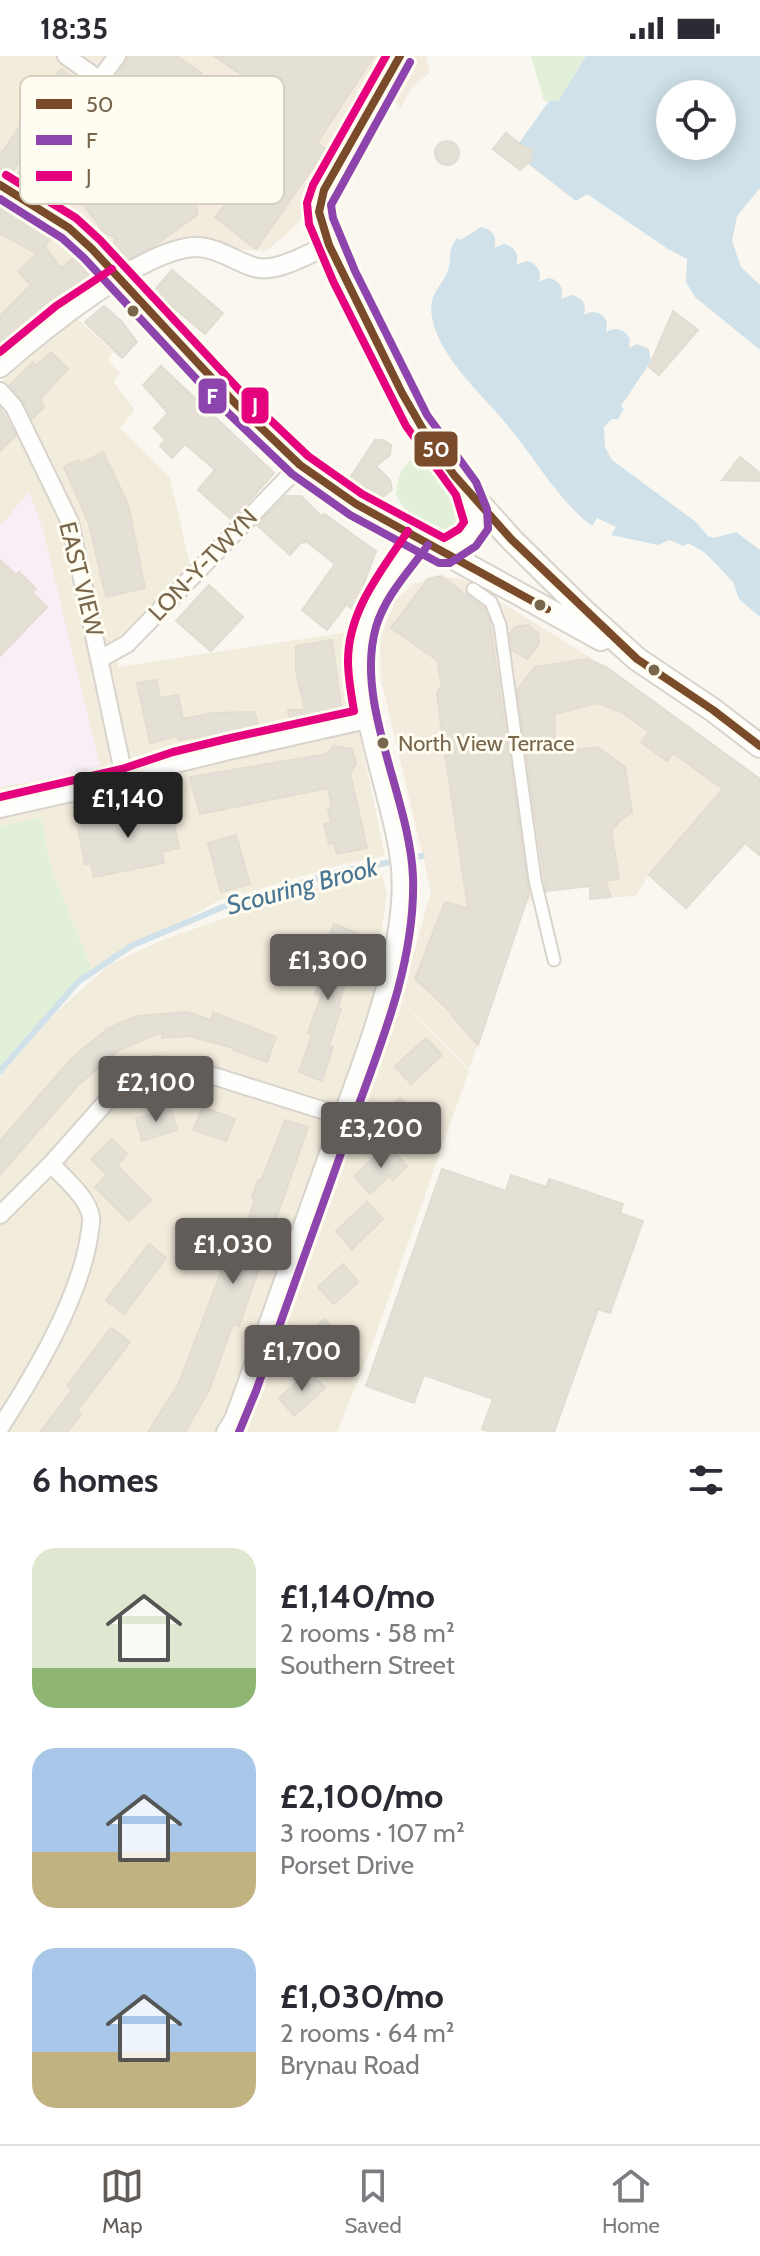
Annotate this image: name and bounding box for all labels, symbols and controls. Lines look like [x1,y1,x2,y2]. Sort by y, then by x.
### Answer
text: 18:35 [40,10,108,47]
legend [20,76,284,204]
map controls [656,80,736,160]
button: locate [656,80,736,160]
text: 50 [86,91,113,118]
text: F [86,127,98,154]
text: J [85,163,92,190]
unlabelled marker [125,303,141,319]
line badge: F [197,377,228,415]
text: F [206,383,218,410]
line badge: J [240,386,270,425]
text: J [251,392,258,419]
line badge: 50 [413,430,459,468]
text: 50 [422,436,450,463]
street label: LON-Y-TWYN [142,503,263,627]
street label: EAST VIEW [53,519,110,639]
unlabelled marker [532,597,548,613]
unlabelled marker [646,662,662,678]
place label: North View Terrace [398,730,574,757]
marker: North View Terrace [375,735,391,751]
pin: £1,140 [63,772,193,840]
text: £1,140 [92,782,164,814]
water label: Scouring Brook [223,850,382,922]
pin: £1,300 [263,934,393,1002]
text: £1,300 [288,944,368,976]
pin: £2,100 [91,1056,221,1124]
text: £2,100 [116,1066,196,1098]
pin: £3,200 [316,1102,446,1170]
text: £3,200 [339,1112,423,1144]
pin: £1,030 [168,1218,298,1286]
text: £1,030 [193,1228,273,1260]
pin: £1,700 [237,1325,367,1393]
text: £1,700 [263,1335,341,1367]
icon: filters [684,1458,728,1502]
text: 6 homes [32,1459,158,1501]
text: £1,140/mo [280,1575,435,1617]
icon: home [96,1580,192,1676]
text: 2 rooms · 58 m² [280,1617,455,1649]
text: Southern Street [280,1649,455,1681]
text: £2,100/mo [280,1775,443,1817]
icon: home [96,1780,192,1876]
text: 3 rooms · 107 m² [280,1817,465,1849]
text: Porset Drive [280,1849,414,1881]
text: £1,030/mo [280,1975,444,2017]
icon: home [96,1980,192,2076]
text: 2 rooms · 64 m² [280,2017,455,2049]
text: Brynau Road [280,2049,420,2081]
tab: Map [100,2164,144,2239]
tab: Saved [344,2164,402,2239]
tab: Home [602,2164,660,2239]

